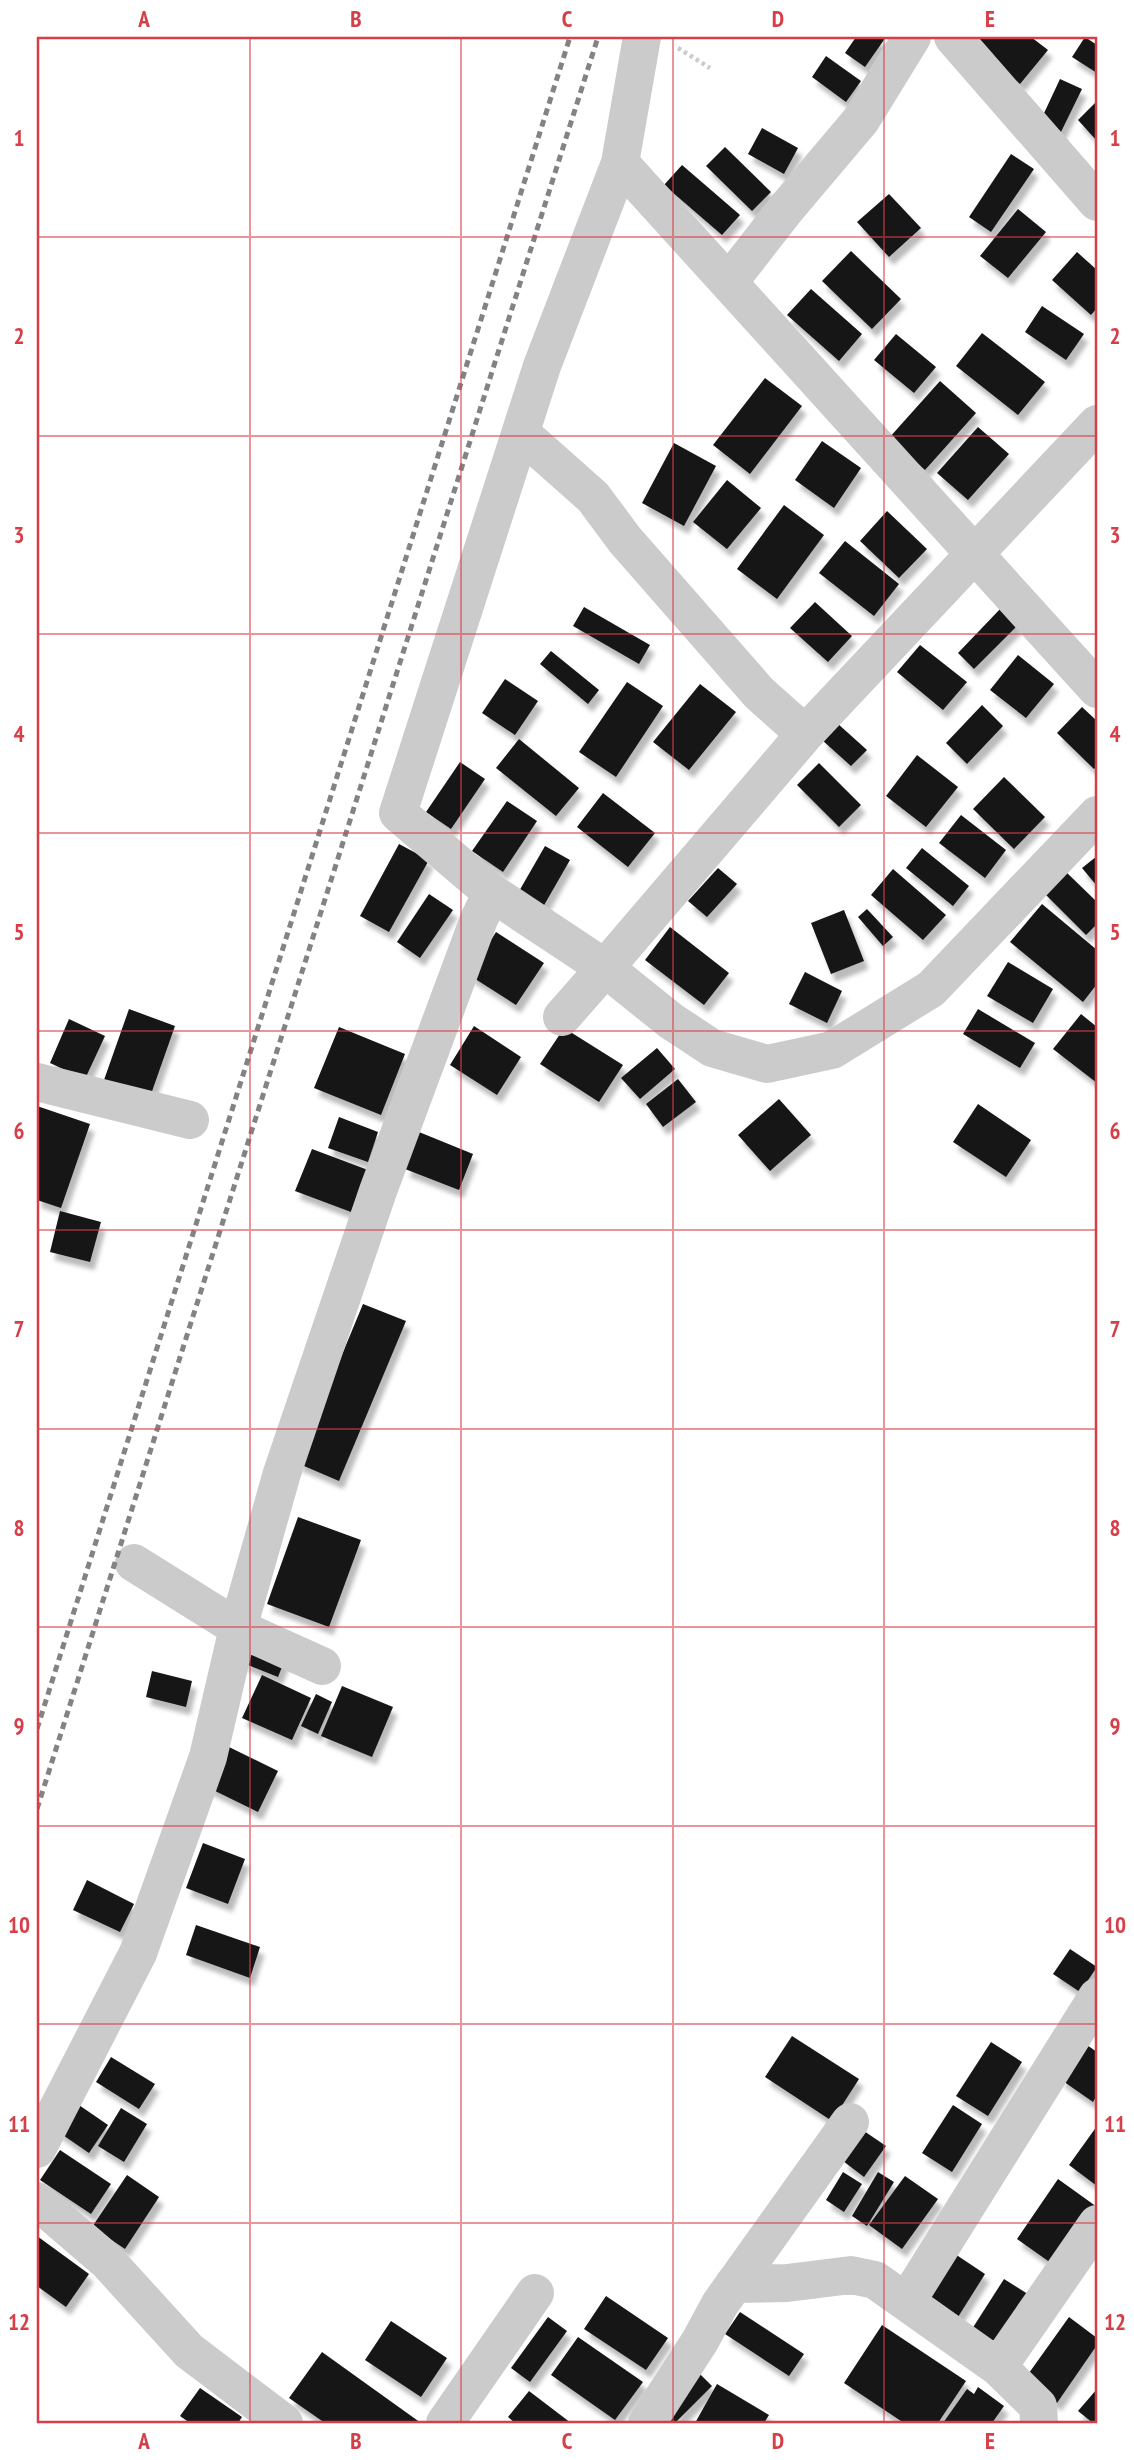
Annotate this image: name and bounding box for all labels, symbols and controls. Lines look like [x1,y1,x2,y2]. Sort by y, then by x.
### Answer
text: A [137,4,150,33]
text: B [350,4,362,33]
text: C [562,4,573,33]
text: D [772,4,784,33]
text: E [985,4,995,33]
text: 1 [14,123,25,152]
text: 1 [1110,123,1121,152]
text: 2 [14,321,25,350]
text: 2 [1110,321,1121,350]
text: 3 [14,520,25,549]
text: 3 [1110,520,1121,549]
text: 4 [14,719,25,748]
text: 4 [1110,719,1121,748]
text: 5 [14,917,25,946]
text: 5 [1110,917,1121,946]
text: 6 [14,1116,25,1145]
text: 6 [1110,1116,1121,1145]
text: 7 [14,1314,25,1343]
text: 7 [1110,1314,1121,1343]
text: 8 [14,1513,25,1542]
text: 8 [1110,1513,1121,1542]
text: 9 [14,1711,25,1740]
text: 9 [1110,1711,1121,1740]
text: 10 [8,1910,30,1939]
text: 10 [1104,1910,1126,1939]
text: 11 [8,2109,30,2138]
text: 11 [1104,2109,1126,2138]
text: 12 [8,2307,30,2336]
text: 12 [1104,2307,1126,2336]
text: A [137,2426,150,2455]
text: B [350,2426,362,2455]
text: C [562,2426,573,2455]
text: D [772,2426,784,2455]
text: E [985,2426,995,2455]

